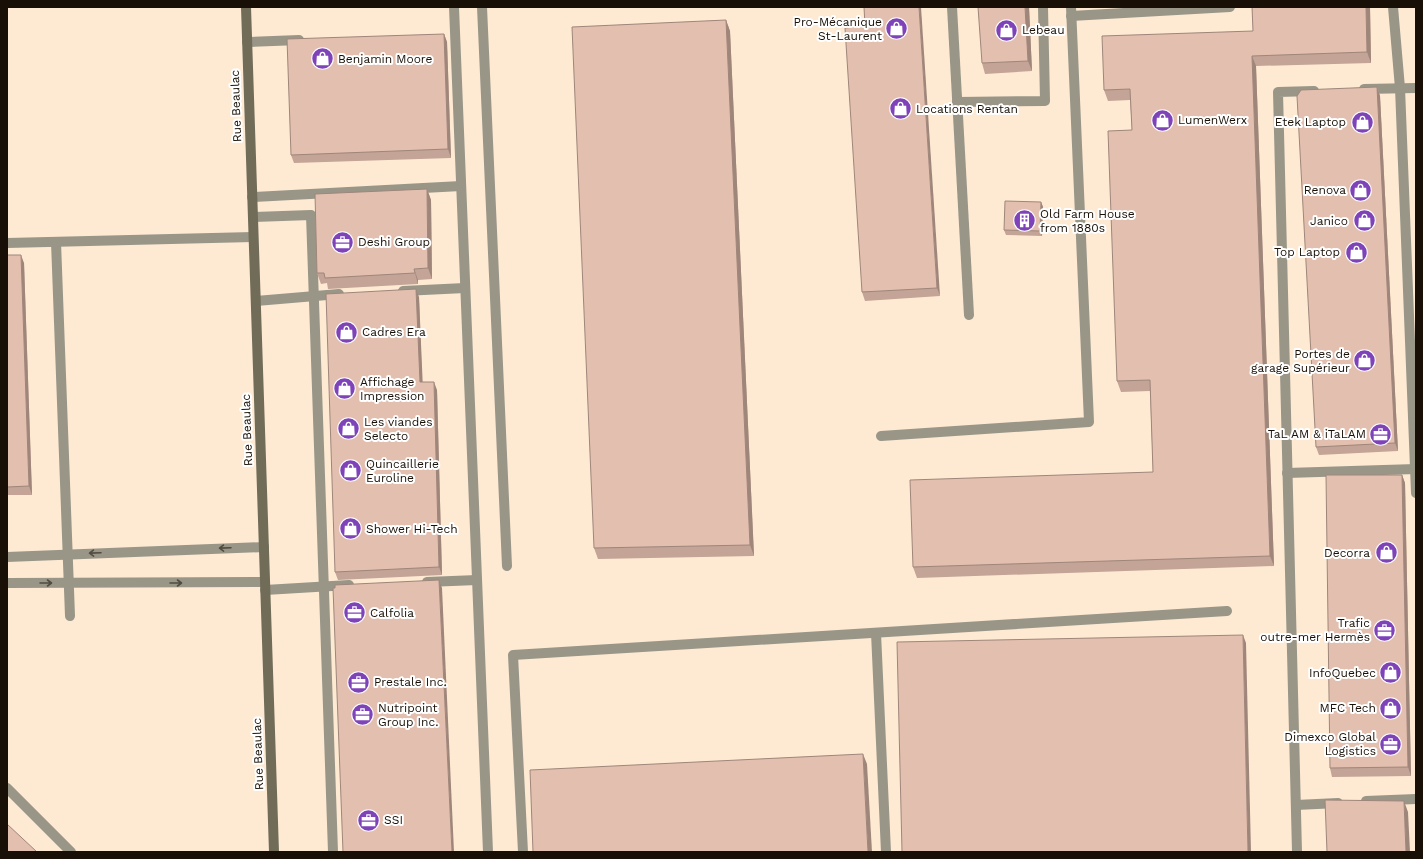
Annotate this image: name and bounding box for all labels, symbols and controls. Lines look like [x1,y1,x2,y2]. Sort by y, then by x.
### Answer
place label: Pro-Mécanique St-Laurent [794,15,882,43]
shop icon: Pro-Mécanique St-Laurent [884,16,910,42]
shop icon: Lebeau [994,17,1020,43]
place label: Lebeau [1022,23,1065,37]
shop icon: Benjamin Moore [309,46,335,72]
place label: Benjamin Moore [338,52,433,66]
street label: Rue Beaulac [228,69,244,142]
shop icon: Locations Rentan [888,96,914,122]
place label: Locations Rentan [916,102,1018,116]
shop icon: LumenWerx [1149,107,1175,133]
shop icon: Etek Laptop [1349,109,1375,135]
place label: LumenWerx [1178,113,1247,127]
place label: Etek Laptop [1275,115,1346,129]
shop icon: Renova [1348,177,1374,203]
place label: Renova [1304,183,1346,197]
place label: Old Farm House from 1880s [1040,207,1135,235]
building icon: Old Farm House from 1880s [1011,208,1037,234]
shop icon: Janico [1351,208,1377,234]
place label: Janico [1310,214,1348,228]
office icon: Deshi Group [329,229,355,255]
place label: Deshi Group [358,235,430,249]
shop icon: Top Laptop [1343,239,1369,265]
place label: Top Laptop [1274,245,1340,259]
shop icon: Cadres Era [334,319,360,345]
place label: Cadres Era [362,325,426,339]
place label: Portes de garage Supérieur [1251,347,1350,375]
shop icon: Portes de garage Supérieur [1352,348,1378,374]
place label: Affichage Impression [360,375,425,403]
shop icon: Affichage Impression [332,376,358,402]
street label: Rue Beaulac [239,393,255,466]
place label: Les viandes Selecto [364,415,432,443]
shop icon: Les viandes Selecto [336,416,362,442]
office icon: TaL AM & iTaLAM [1368,421,1394,447]
place label: TaL AM & iTaLAM [1268,427,1366,441]
place label: Quincaillerie Euroline [366,457,439,485]
shop icon: Quincaillerie Euroline [338,458,364,484]
shop icon: Shower Hi-Tech [338,516,364,542]
place label: Shower Hi-Tech [366,522,458,536]
shop icon: Decorra [1373,540,1399,566]
one-way arrow [219,544,232,552]
place label: Decorra [1324,546,1370,560]
one-way arrow [89,550,102,557]
one-way arrow [39,579,52,587]
one-way arrow [169,579,182,586]
office icon: Calfolia [342,600,368,626]
place label: Calfolia [370,606,414,620]
place label: Trafic outre-mer Hermès [1260,616,1370,644]
office icon: Trafic outre-mer Hermès [1372,617,1398,643]
shop icon: InfoQuebec [1378,660,1404,686]
place label: InfoQuebec [1309,666,1376,680]
office icon: Prestale Inc. [346,669,372,695]
place label: Prestale Inc. [374,675,447,689]
shop icon: MFC Tech [1378,695,1404,721]
place label: Nutripoint Group Inc. [378,701,438,729]
place label: MFC Tech [1320,701,1376,715]
office icon: Nutripoint Group Inc. [350,702,376,728]
street label: Rue Beaulac [250,717,266,790]
place label: Dimexco Global Logistics [1284,730,1376,758]
office icon: Dimexco Global Logistics [1378,731,1404,757]
office icon: SSI [356,807,382,833]
place label: SSI [384,813,403,827]

